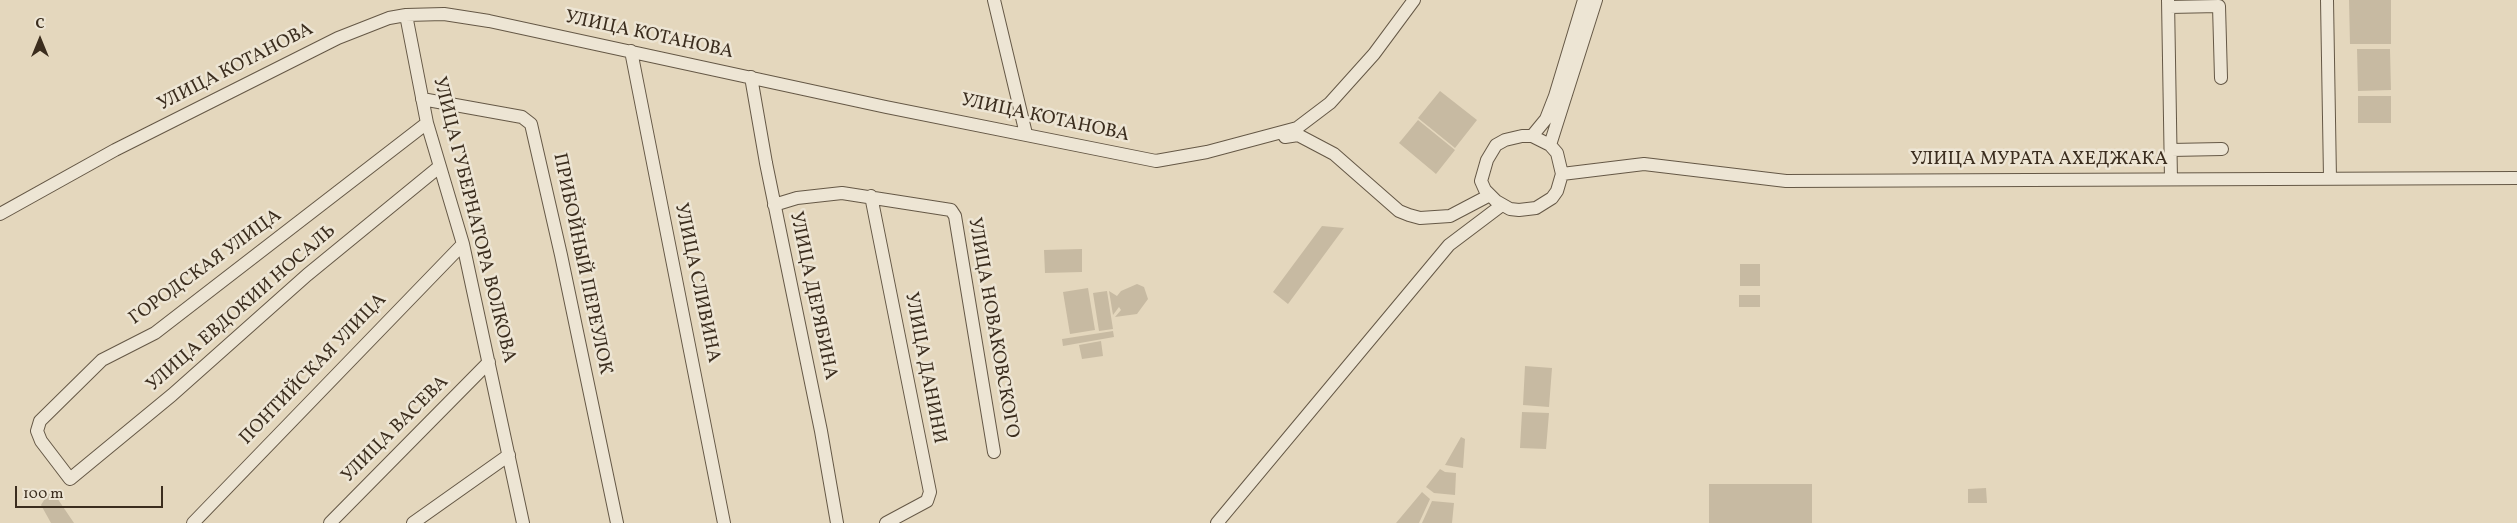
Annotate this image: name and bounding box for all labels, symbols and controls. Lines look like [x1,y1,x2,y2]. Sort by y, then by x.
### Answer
street label: УЛИЦА КОТАНОВА [563,7,735,65]
north arrow [15,15,65,65]
text: С [35,15,45,34]
street label: УЛИЦА КОТАНОВА [154,19,318,117]
street label: УЛИЦА ГУБЕРНАТОРА ВОЛКОВА [426,75,520,365]
street label: УЛИЦА КОТАНОВА [959,90,1131,148]
street label: УЛИЦА МУРАТА АХЕДЖАКА [1910,150,2168,172]
street label: ПРИБОЙНЫЙ ПЕРЕУЛОК [546,151,616,377]
street label: УЛИЦА СЛИВИНА [668,201,724,365]
street label: ГОРОДСКАЯ УЛИЦА [125,205,287,331]
street label: УЛИЦА ДЕРЯБИНА [783,210,841,382]
street label: УЛИЦА НОВАКОВСКОГО [961,216,1023,440]
street label: УЛИЦА ЕВДОКИИ НОСАЛЬ [143,221,341,397]
street label: ПОНТИЙСКАЯ УЛИЦА [236,290,392,450]
street label: УЛИЦА ДАНИНИ [898,290,950,446]
street label: УЛИЦА ВАСЕВА [338,372,454,488]
scale bar [18,476,165,508]
text: 100 m [23,484,63,505]

